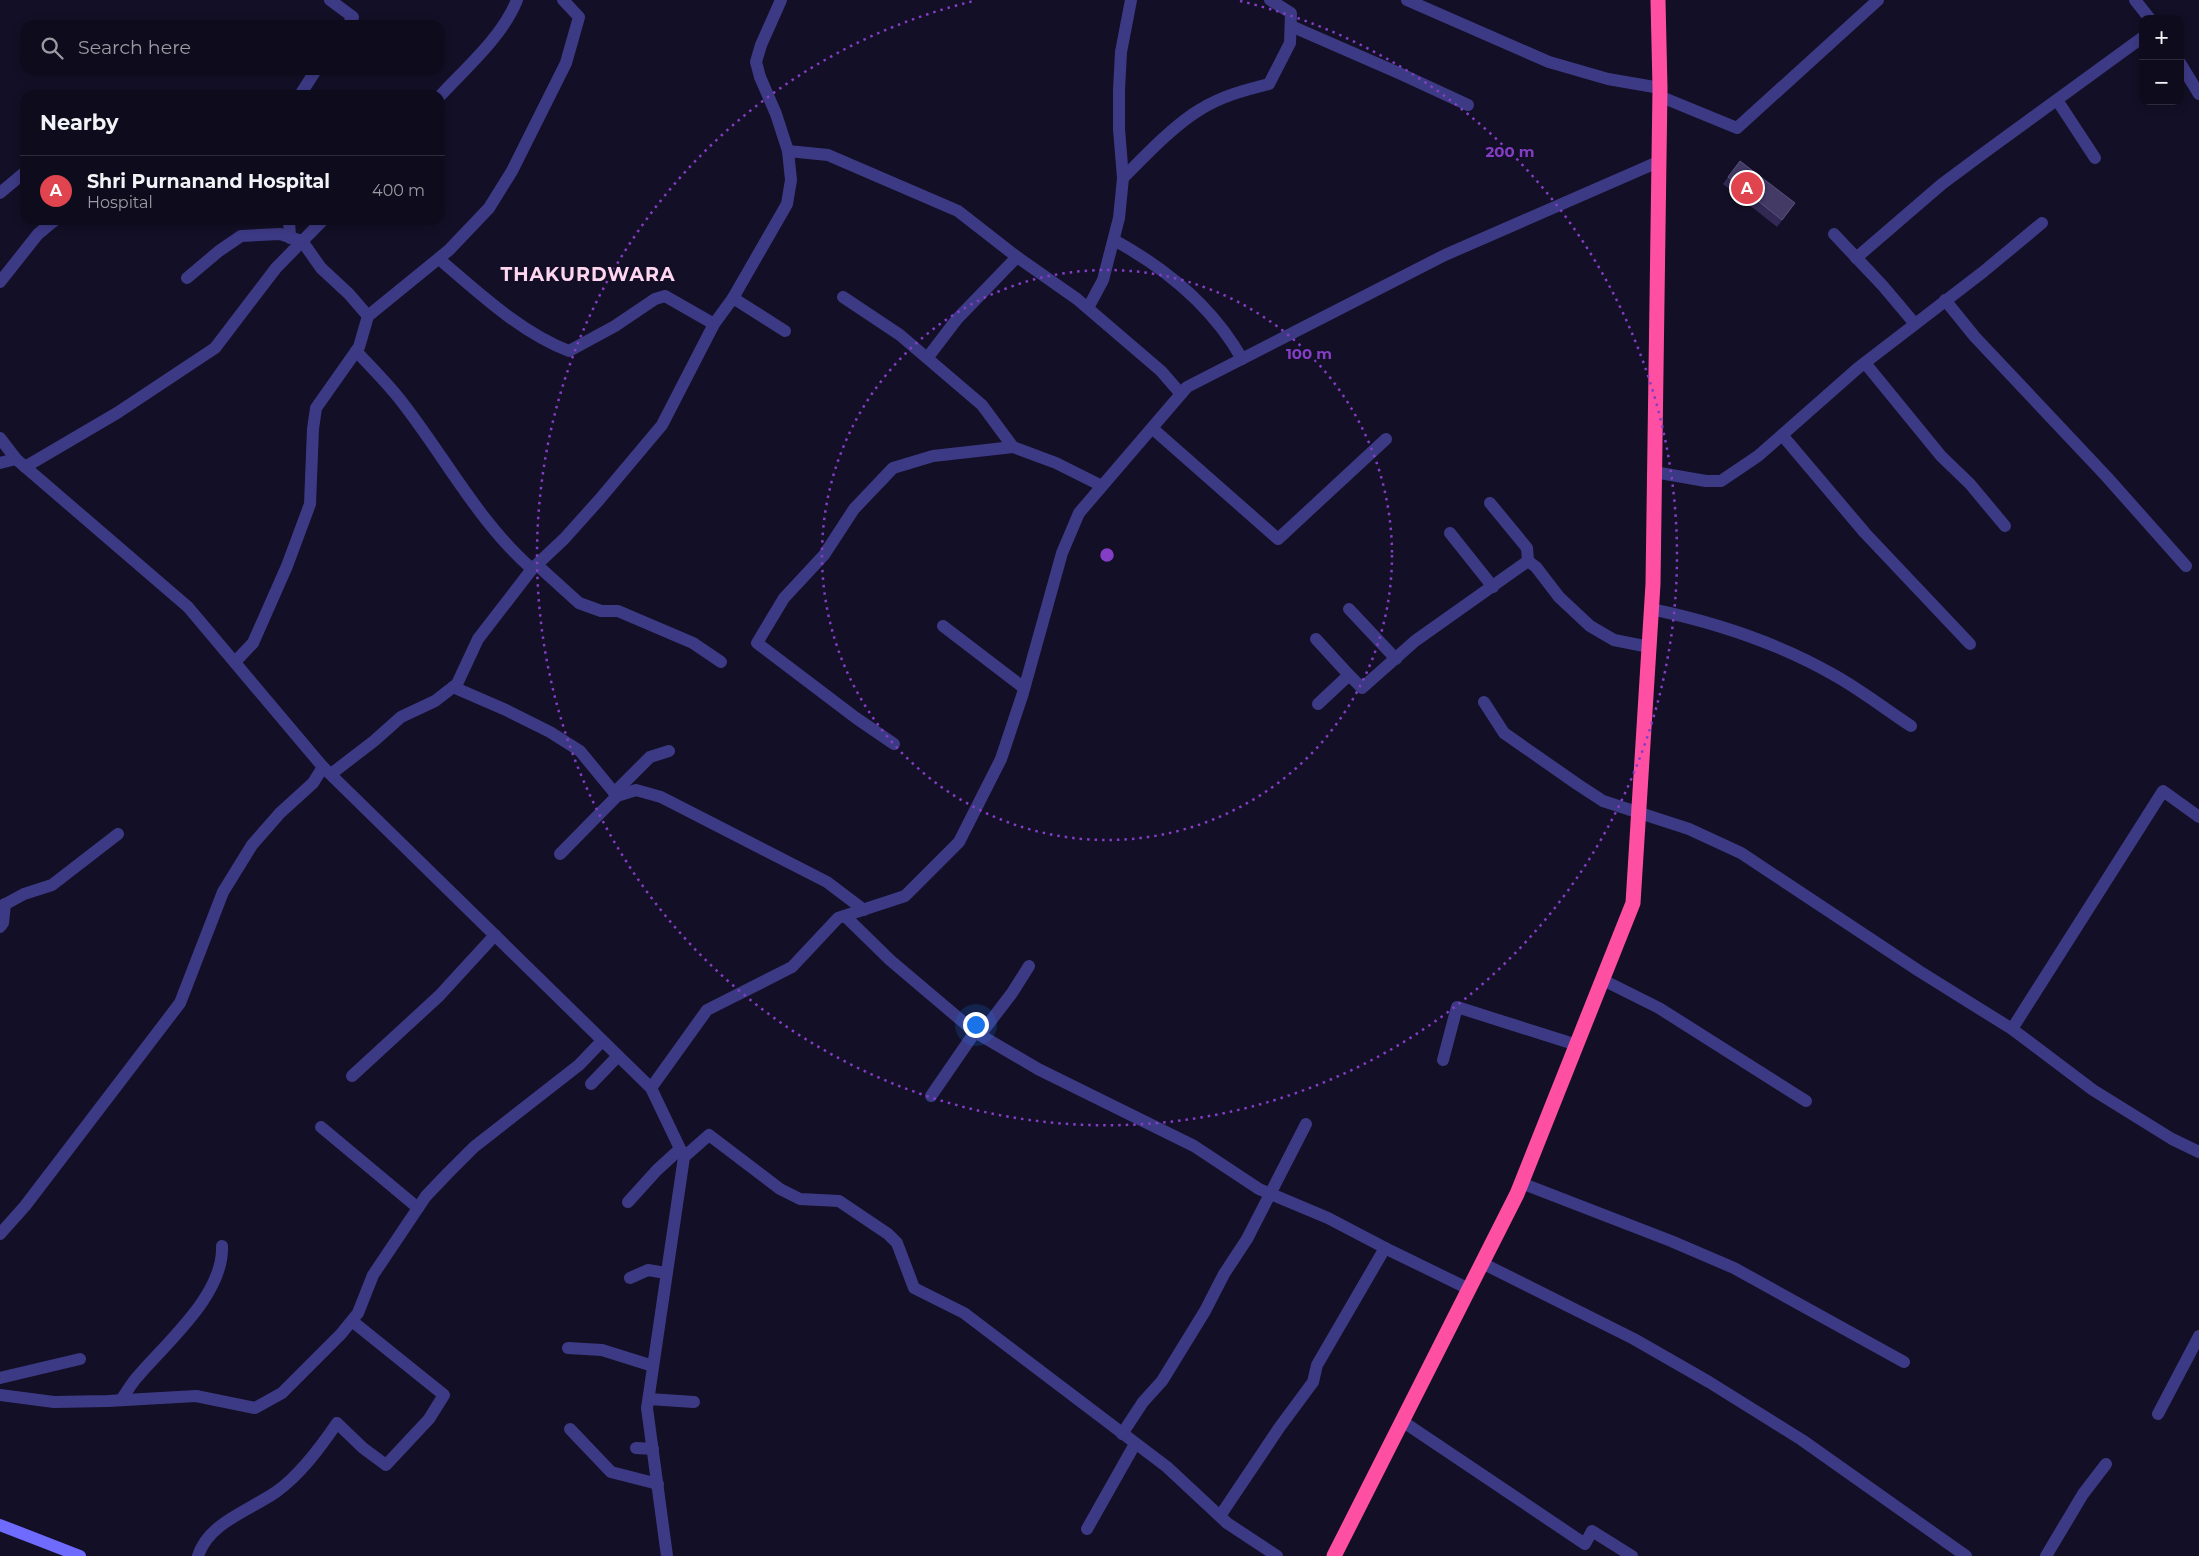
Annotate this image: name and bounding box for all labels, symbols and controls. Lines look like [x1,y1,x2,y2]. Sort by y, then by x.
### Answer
map controls [2139,15,2184,105]
button: + [2139,15,2184,60]
search box [20,20,445,75]
icon: search [38,34,66,62]
text: Search here [78,36,191,59]
button: − [2139,60,2184,105]
text: Nearby [40,110,119,135]
text: 200 m [1485,142,1535,161]
pin: A [1731,169,1763,207]
text: Shri Purnanand Hospital [87,170,330,193]
text: A [50,181,62,200]
text: 400 m [372,181,425,200]
text: Hospital [87,193,153,212]
district label: THAKURDWARA [500,263,676,286]
text: 100 m [1286,344,1332,363]
centre of rings [1098,546,1116,564]
your location [963,1012,989,1038]

